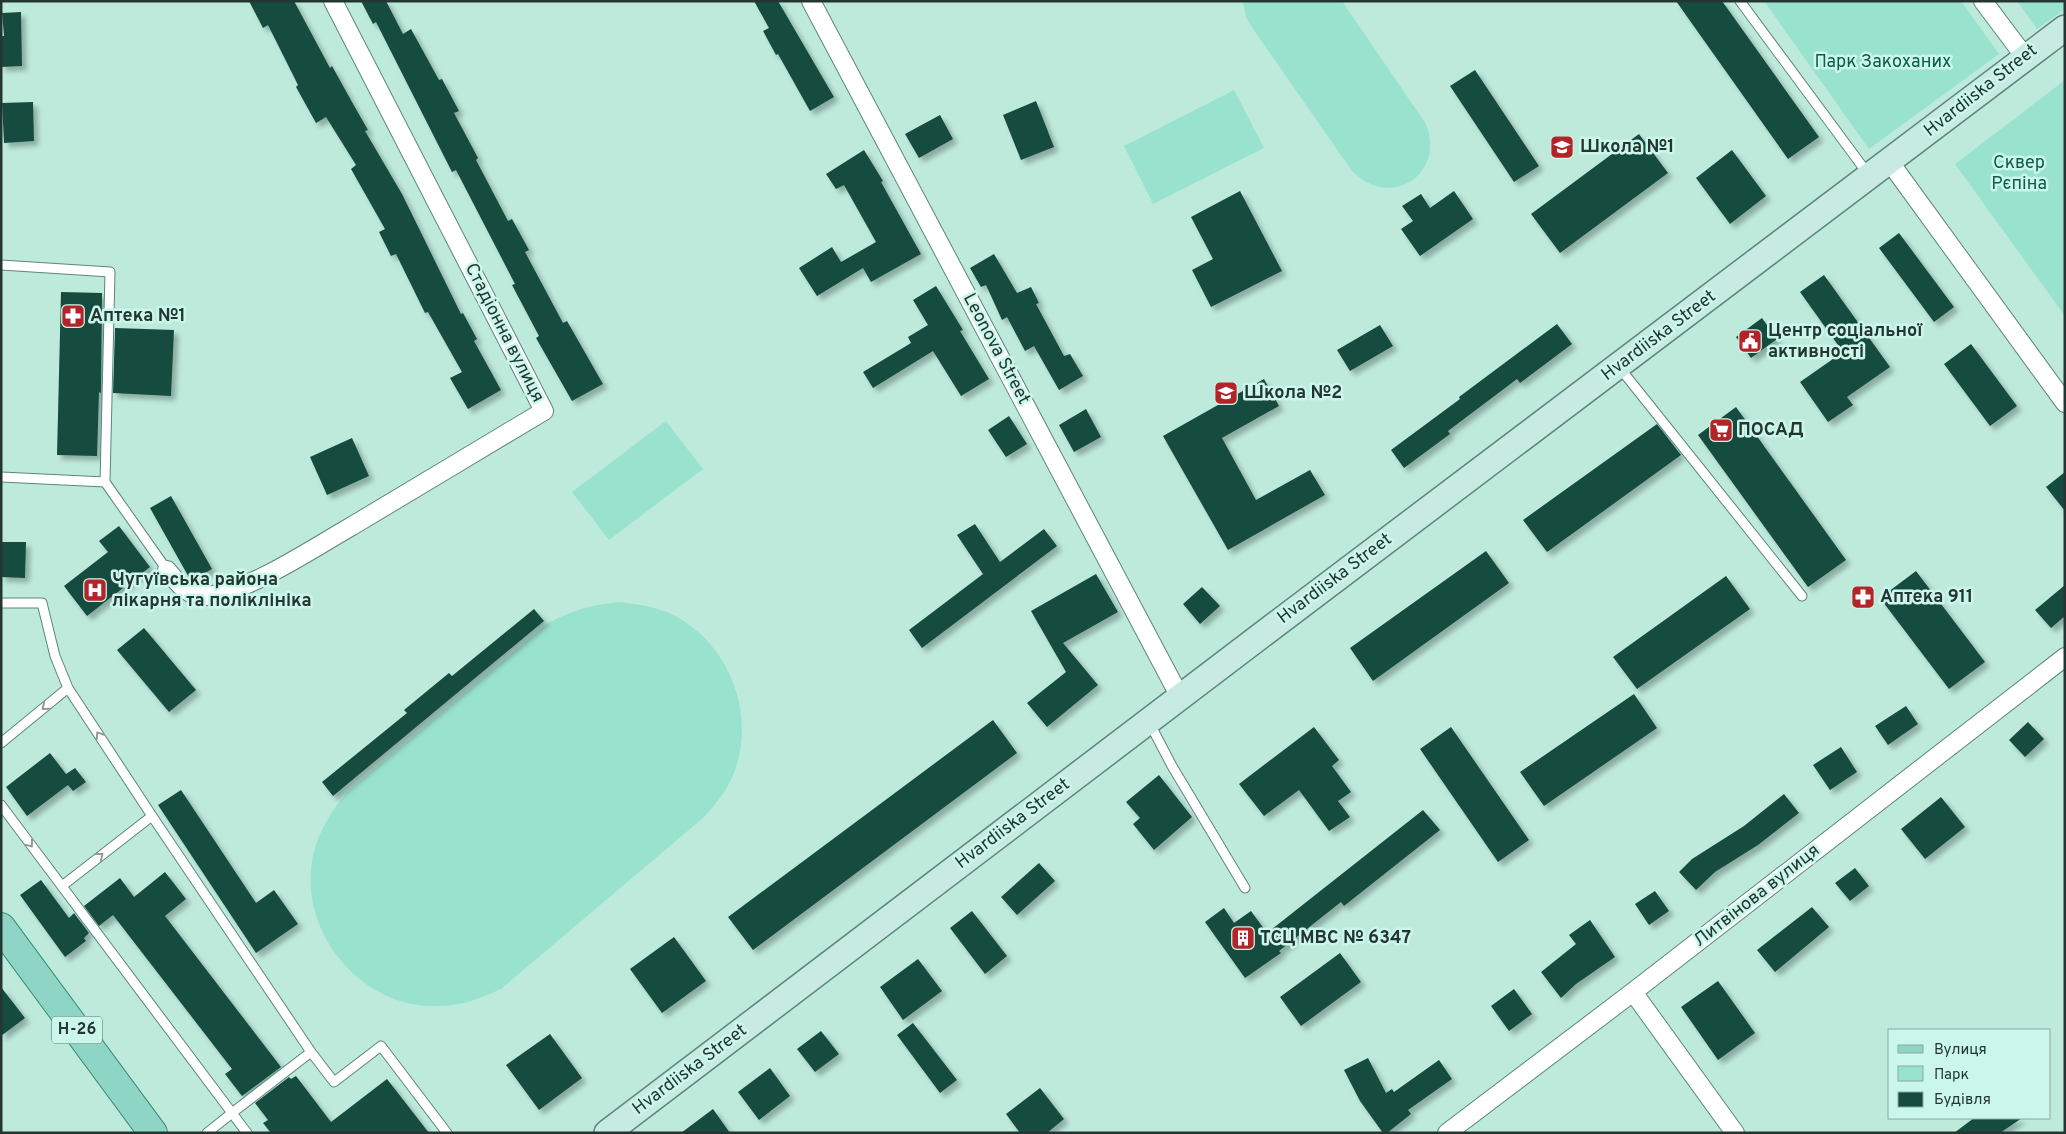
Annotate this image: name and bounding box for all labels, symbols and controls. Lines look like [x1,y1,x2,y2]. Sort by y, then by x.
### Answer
street label: Hvardiiska Street [1920,40,2042,142]
park label: Парк Закоханих [1815,51,1951,74]
school or university icon: Школа №1 [1549,134,1575,160]
place label: Школа №1 [1580,136,1674,159]
park label: Сквер Рєпіна [1991,152,2047,196]
street label: Стадіонна вулиця [459,260,549,406]
street label: Hvardiiska Street [1597,285,1721,387]
street label: Leonova Street [957,290,1035,408]
pharmacy icon: Аптека №1 [60,303,86,329]
place label: Аптека №1 [90,305,186,328]
place label: Центр соціальної активності [1768,320,1923,364]
public building icon: Центр соціальної активності [1737,328,1763,354]
school or university icon: Школа №2 [1213,380,1239,406]
place label: Школа №2 [1244,382,1342,405]
supermarket icon: ПОСАД [1708,417,1734,443]
place label: ПОСАД [1738,419,1804,442]
street label: Hvardiiska Street [1273,528,1397,630]
place label: Чугуївська района лікарня та поліклініка [112,569,312,613]
hospital icon: Чугуївська района лікарня та поліклініка [82,577,108,603]
pharmacy icon: Аптека 911 [1850,584,1876,610]
place label: Аптека 911 [1880,586,1973,609]
one-way arrow [42,701,51,709]
one-way arrow [96,732,105,741]
street label: Hvardiiska Street [951,773,1075,875]
one-way arrow [24,838,33,848]
street label: Литвінова вулиця [1689,839,1825,953]
one-way arrow [94,854,103,862]
building icon: ТСЦ МВС № 6347 [1230,925,1256,951]
place label: ТСЦ МВС № 6347 [1260,927,1411,950]
road number: Н-26 [52,1016,102,1044]
street label: Hvardiiska Street [628,1019,752,1121]
legend [1888,1029,2051,1119]
text: Вулиця [1934,1041,1987,1060]
text: Парк [1934,1066,1969,1085]
text: Будівля [1934,1091,1991,1110]

